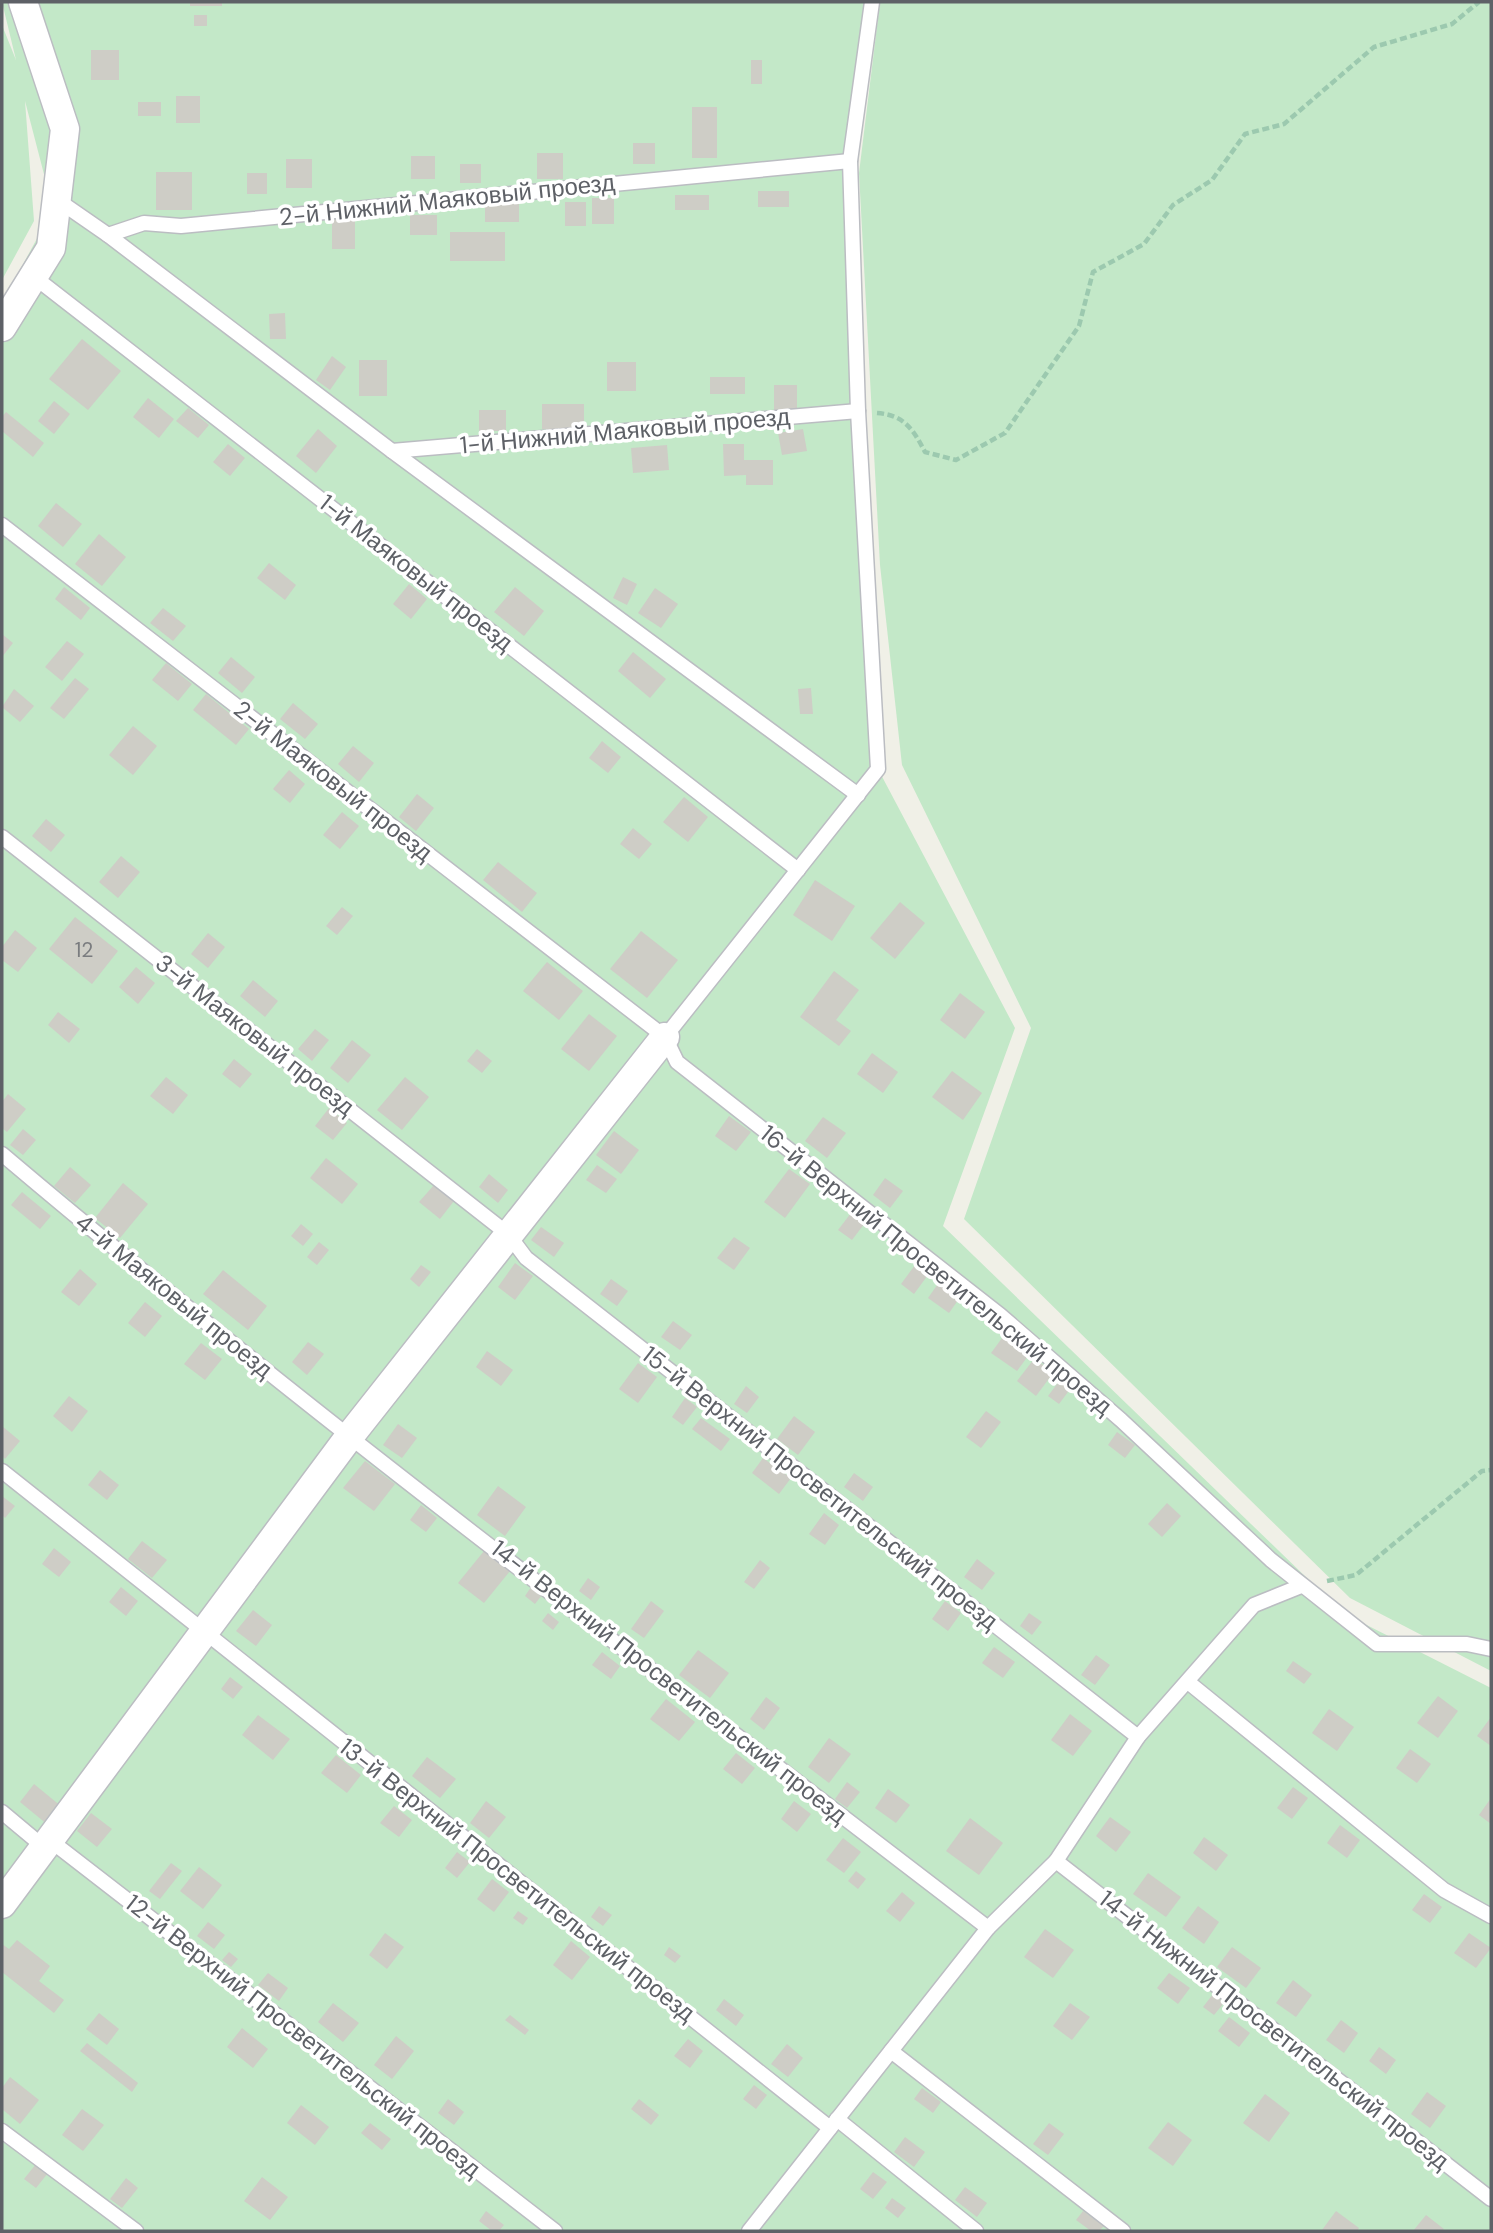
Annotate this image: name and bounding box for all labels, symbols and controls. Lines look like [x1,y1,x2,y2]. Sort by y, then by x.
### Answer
street label: 2-й Нижний Маяковый проезд [278,166,616,233]
street label: 1-й Нижний Маяковый проезд [459,401,791,460]
street label: 1-й Маяковый проезд [313,487,520,658]
street label: 2-й Маяковый проезд [228,693,439,868]
house number: 12 [75,936,93,964]
street label: 3-й Маяковый проезд [149,947,361,1122]
street label: 16-й Верхний Просветительский проезд [754,1118,1119,1421]
street label: 4-й Маяковый проезд [69,1207,279,1385]
street label: 15-й Верхний Просветительский проезд [636,1339,1005,1636]
street label: 14-й Верхний Просветительский проезд [485,1533,854,1830]
street label: 13-й Верхний Просветительский проезд [333,1731,701,2028]
street label: 14-й Нижний Просветительский проезд [1093,1883,1456,2176]
street label: 12-й Верхний Просветительский проезд [119,1887,487,2184]

